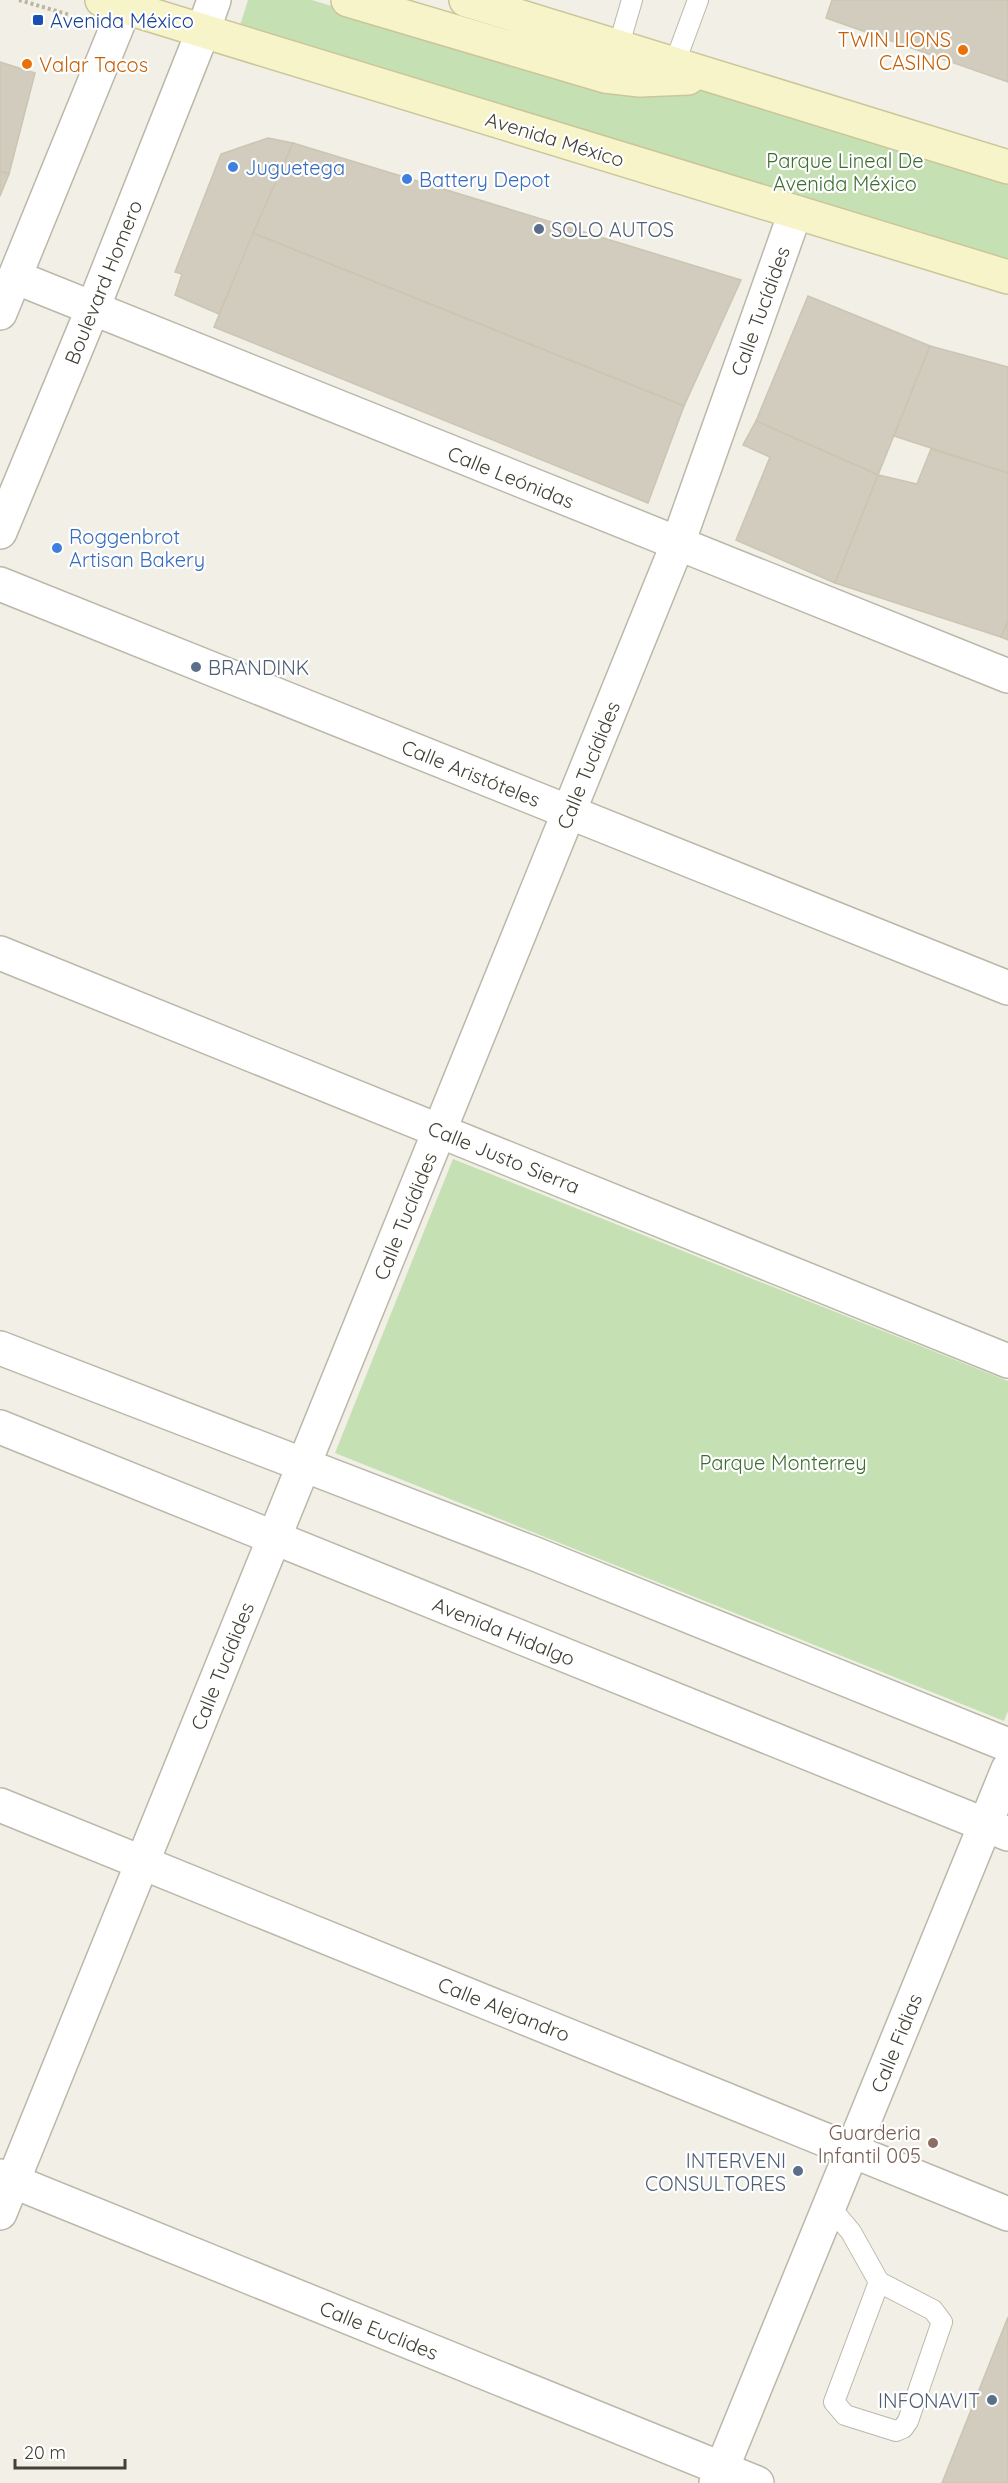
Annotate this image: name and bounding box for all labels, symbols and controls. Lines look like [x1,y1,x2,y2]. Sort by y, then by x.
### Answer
place label: Avenida México [50,8,194,33]
marker: Avenida México [31,13,45,27]
place label: TWIN LIONS CASINO [838,27,951,75]
marker: TWIN LIONS CASINO [956,43,970,57]
place label: Valar Tacos [39,52,148,77]
marker: Valar Tacos [20,57,34,71]
street label: Avenida México [483,106,627,172]
park label: Parque Lineal De Avenida México [766,148,924,196]
place label: Juguetega [245,155,345,180]
marker: Juguetega [226,160,240,174]
place label: Battery Depot [419,167,550,192]
marker: Battery Depot [400,172,414,186]
street label: Boulevard Homero [59,196,147,368]
place label: SOLO AUTOS [551,217,674,242]
marker: SOLO AUTOS [532,222,546,236]
street label: Calle Tucídides [725,243,795,379]
street label: Calle Leónidas [444,440,578,514]
place label: Roggenbrot Artisan Bakery [69,524,205,572]
marker: Roggenbrot Artisan Bakery [50,541,64,555]
place label: BRANDINK [208,655,309,680]
marker: BRANDINK [189,660,203,674]
street label: Calle Tucídides [551,697,625,833]
street label: Calle Aristóteles [398,734,544,812]
street label: Calle Justo Sierra [424,1115,584,1199]
street label: Calle Tucídides [368,1148,442,1284]
park label: Parque Monterrey [699,1450,867,1475]
street label: Avenida Hidalgo [429,1591,579,1671]
street label: Calle Tucídides [185,1598,259,1734]
street label: Calle Alejandro [434,1971,574,2047]
street label: Calle Fidias [865,1990,927,2096]
place label: Guarderia Infantil 005 [818,2120,921,2168]
marker: Guarderia Infantil 005 [926,2136,940,2150]
place label: INTERVENI CONSULTORES [645,2148,786,2196]
marker: INTERVENI CONSULTORES [791,2164,805,2178]
street label: Calle Euclides [316,2295,442,2365]
place label: INFONAVIT [878,2388,980,2413]
marker: INFONAVIT [985,2393,999,2407]
scale bar [15,2432,124,2470]
text: 20 m [24,2441,66,2464]

